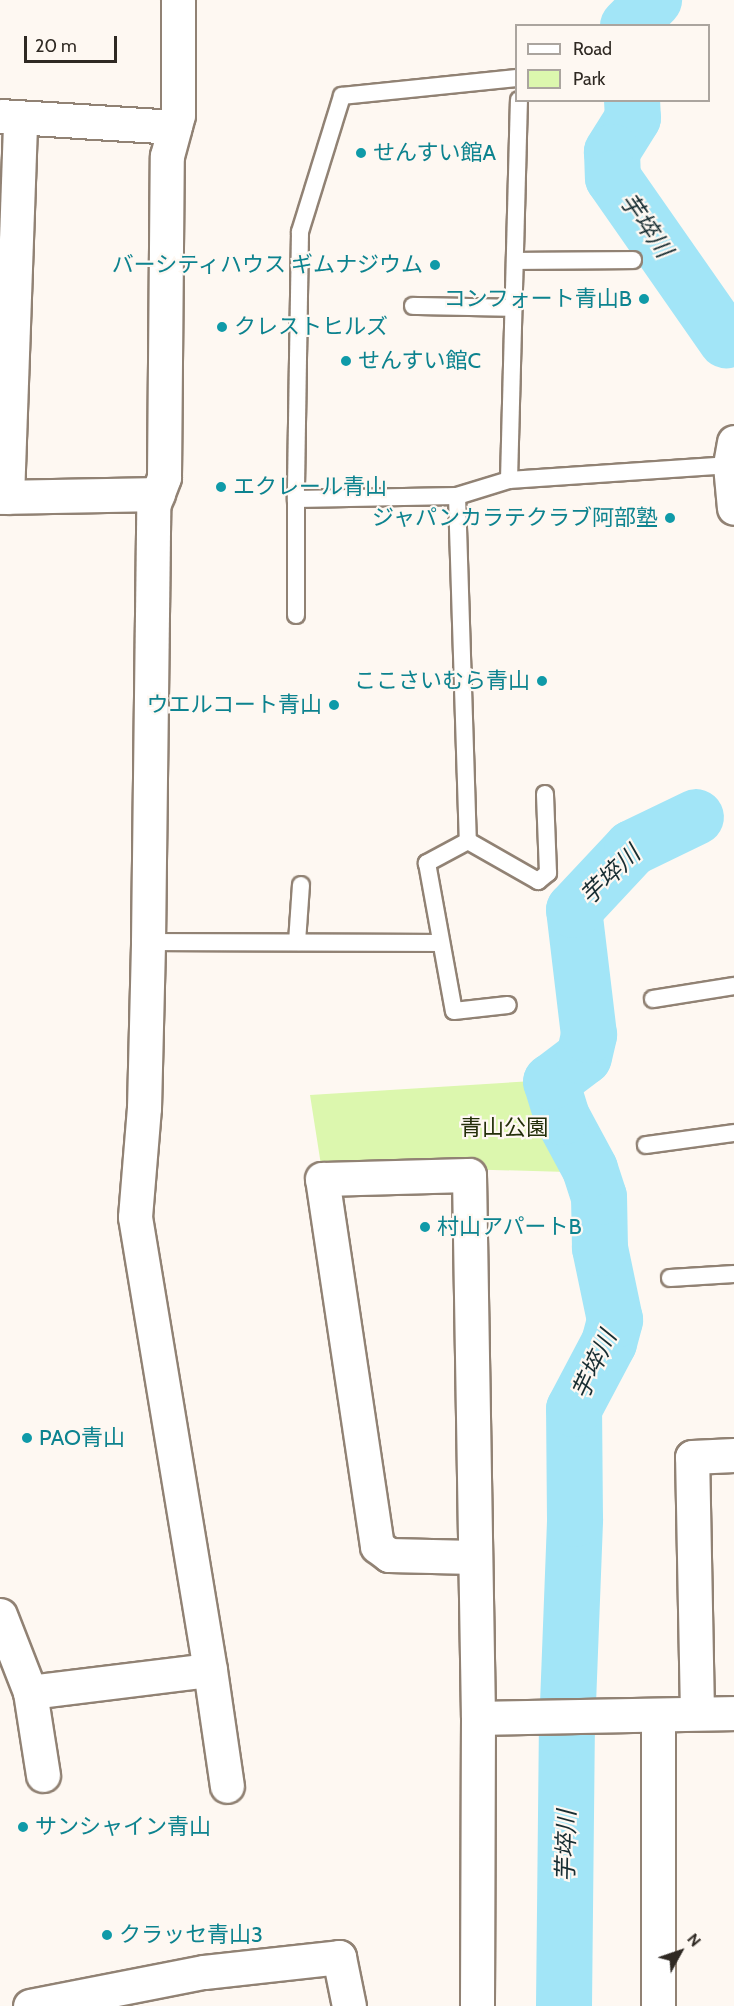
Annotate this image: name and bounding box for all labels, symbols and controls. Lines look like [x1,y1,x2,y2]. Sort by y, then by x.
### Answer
scale bar [27,24,120,62]
legend [515,24,710,102]
text: 20 m [35,35,77,57]
text: Road [573,38,612,60]
text: Park [573,68,605,90]
place label: せんすい館A [373,140,497,166]
marker: せんすい館A [354,146,368,160]
water label: 芋埣川 [614,187,678,263]
place label: バーシティハウス ギムナジウム [110,252,423,278]
marker: バーシティハウス ギムナジウム [428,258,442,272]
place label: コンフォート青山B [443,286,632,312]
marker: コンフォート青山B [637,292,651,306]
place label: クレストヒルズ [234,314,388,340]
marker: クレストヒルズ [215,320,229,334]
place label: せんすい館C [358,348,482,374]
marker: せんすい館C [339,354,353,368]
place label: エクレール青山 [233,474,387,500]
marker: エクレール青山 [214,480,228,494]
place label: ジャパンカラテクラブ阿部塾 [372,505,658,531]
marker: ジャパンカラテクラブ阿部塾 [663,511,677,525]
place label: ここさいむら青山 [354,668,530,694]
marker: ここさいむら青山 [535,674,549,688]
place label: ウエルコート青山 [146,692,322,718]
marker: ウエルコート青山 [327,698,341,712]
water label: 芋埣川 [574,840,646,910]
park label: 青山公園 [460,1115,548,1141]
place label: 村山アパートB [437,1214,582,1240]
marker: 村山アパートB [418,1220,432,1234]
water label: 芋埣川 [566,1326,622,1404]
place label: PAO青山 [39,1425,125,1451]
marker: PAO青山 [20,1431,34,1445]
water label: 芋埣川 [551,1810,581,1882]
place label: サンシャイン青山 [35,1814,211,1840]
marker: サンシャイン青山 [16,1820,30,1834]
place label: クラッセ青山3 [119,1922,263,1948]
north arrow [650,1922,710,1982]
marker: クラッセ青山3 [100,1928,114,1942]
text: N [683,1930,705,1951]

